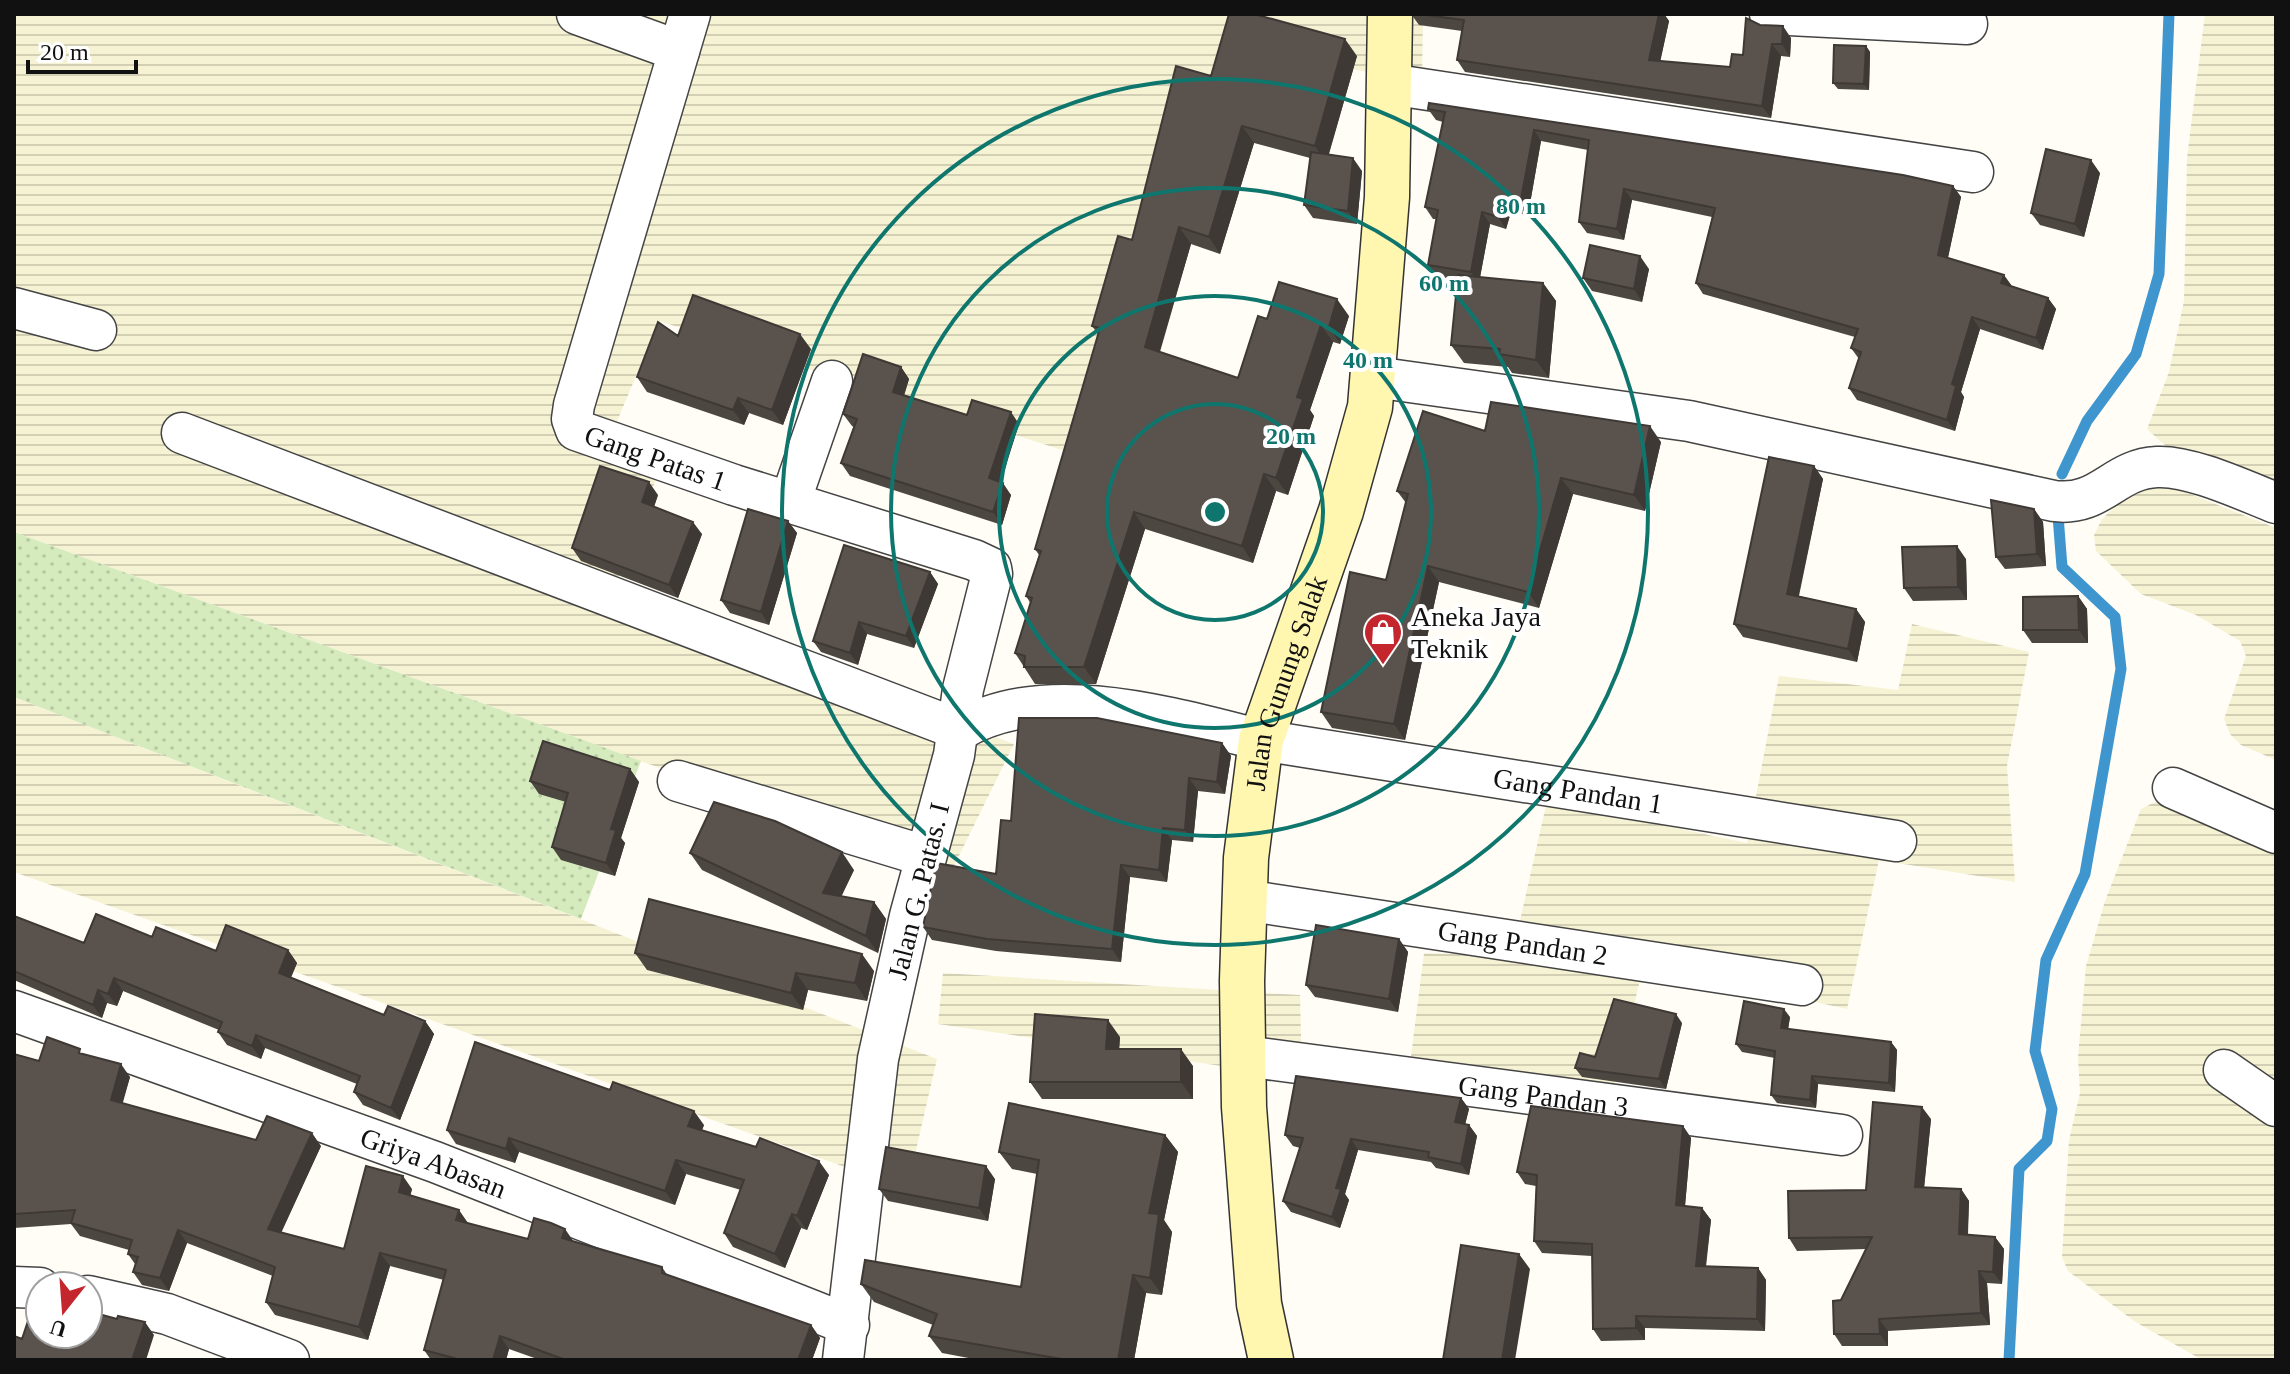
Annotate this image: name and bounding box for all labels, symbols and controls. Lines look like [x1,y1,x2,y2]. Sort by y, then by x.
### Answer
scale bar [28,24,136,74]
text: 20 m [40,39,89,65]
text: 80 m [1496,193,1546,219]
text: 60 m [1419,270,1469,296]
text: 40 m [1343,347,1393,373]
street label: Gang Patas 1 [581,419,730,497]
text: 20 m [1266,423,1316,449]
centre of rings [1201,498,1229,526]
street label: Jalan Gunung Salak [1240,572,1333,792]
place label: Aneka Jaya Teknik [1411,601,1541,664]
shop icon: Aneka Jaya Teknik [1362,611,1404,666]
street label: Gang Pandan 1 [1491,762,1665,820]
street label: Jalan G. Patas. I [882,799,955,983]
street label: Gang Pandan 2 [1436,915,1610,971]
street label: Gang Pandan 3 [1456,1069,1630,1123]
street label: Griya Abasan [356,1122,511,1205]
north arrow [24,1270,104,1350]
text: U [47,1314,70,1343]

